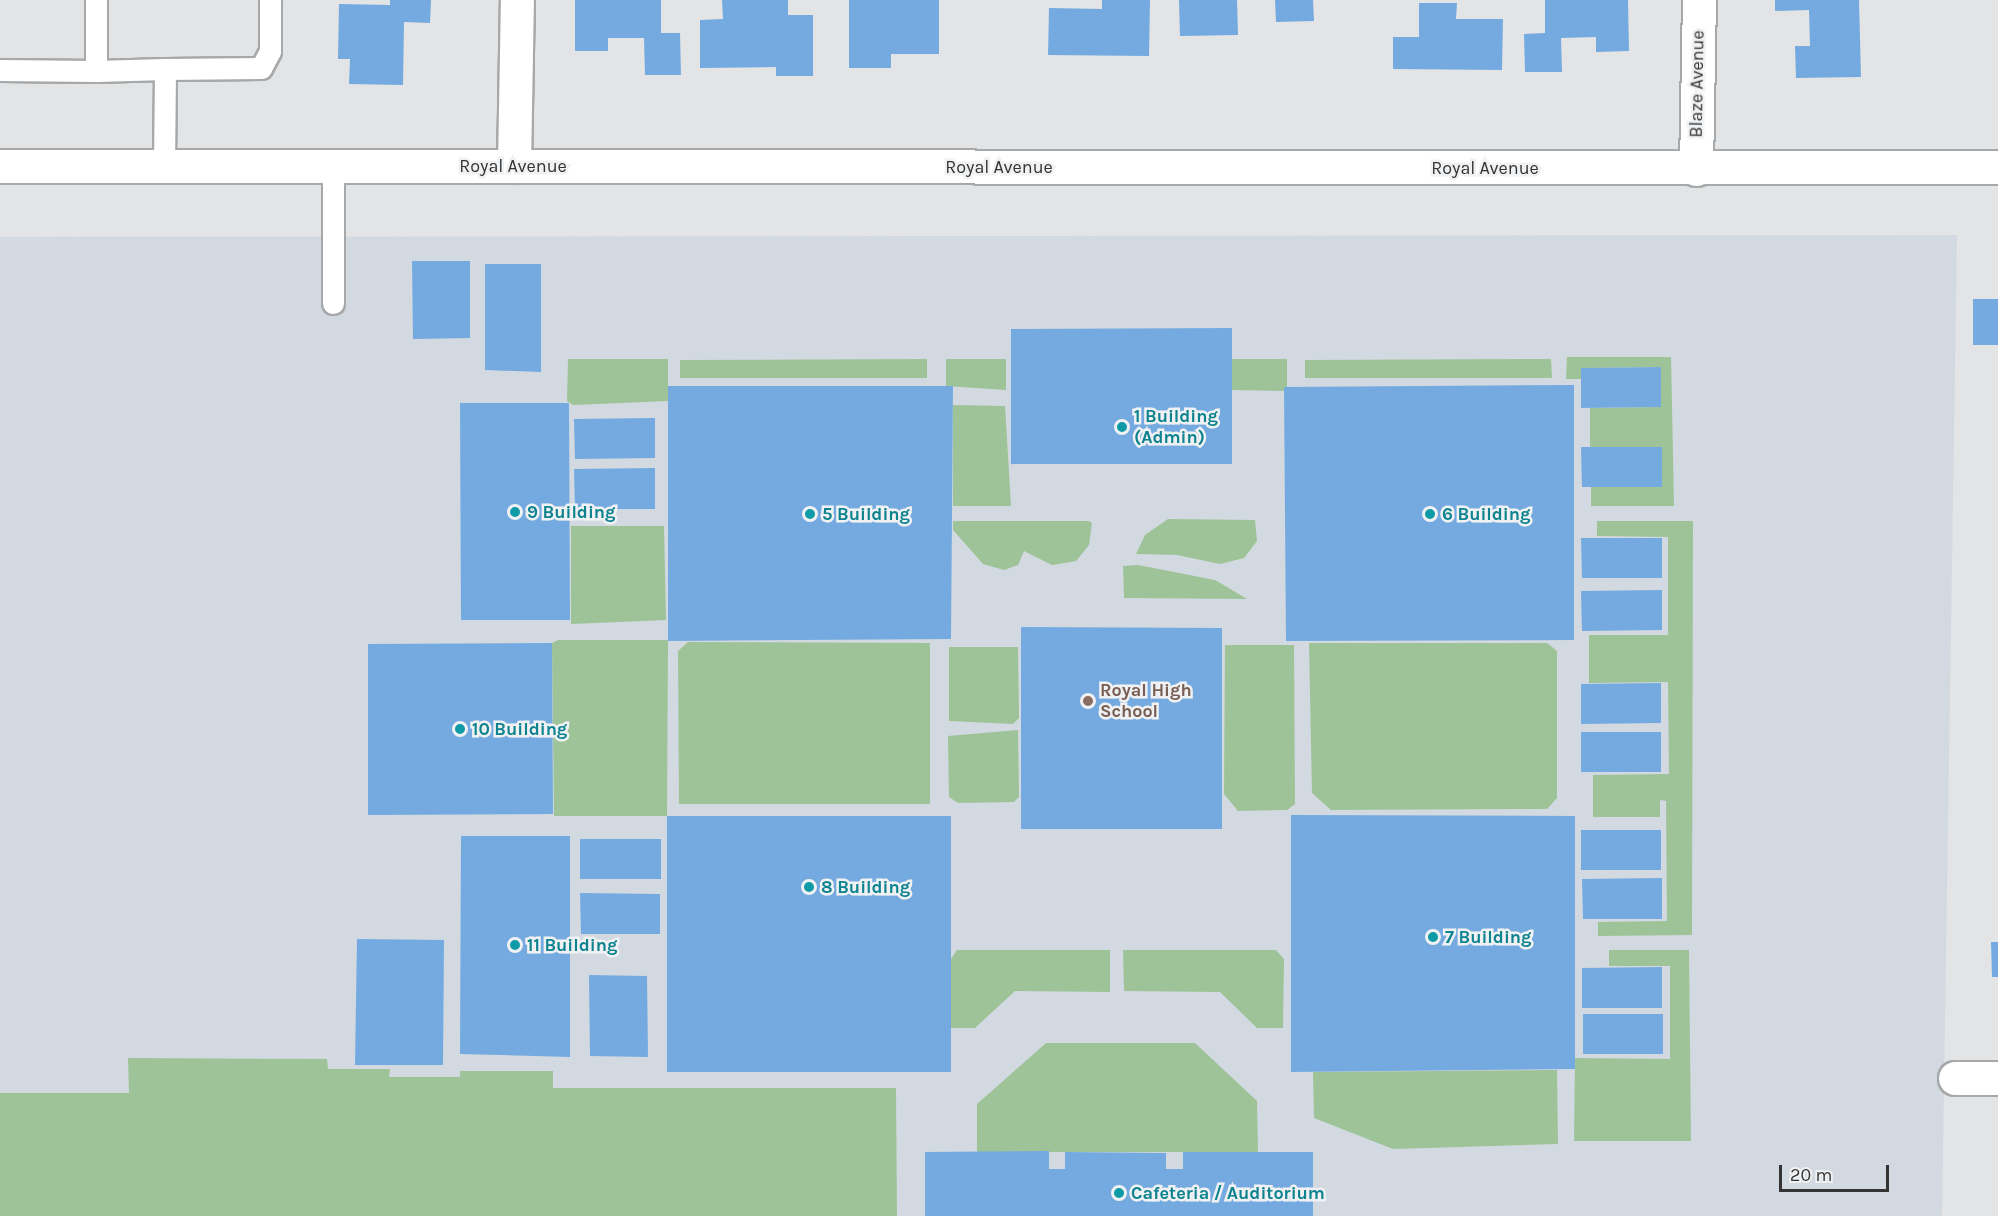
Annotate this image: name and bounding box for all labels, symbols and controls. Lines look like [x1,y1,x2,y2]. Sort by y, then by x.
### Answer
street label: Blaze Avenue [1685,30,1709,138]
street label: Royal Avenue [459,155,567,177]
street label: Royal Avenue [945,156,1053,178]
street label: Royal Avenue [1431,157,1539,179]
place label: 1 Building (Admin) [1134,406,1218,448]
marker: 1 Building (Admin) [1115,420,1129,434]
place label: 9 Building [527,501,616,523]
place label: 5 Building [822,503,910,525]
place label: 6 Building [1442,503,1530,525]
marker: 9 Building [508,505,522,519]
marker: 5 Building [803,507,817,521]
marker: 6 Building [1423,507,1437,521]
place label: Royal High School [1100,680,1192,722]
marker: Royal High School [1081,694,1095,708]
place label: 10 Building [472,718,567,740]
marker: 10 Building [453,722,467,736]
place label: 8 Building [821,876,910,898]
marker: 8 Building [802,880,816,894]
place label: 7 Building [1445,926,1531,948]
marker: 7 Building [1426,930,1440,944]
place label: 11 Building [527,934,617,956]
marker: 11 Building [508,938,522,952]
scale bar [1782,1153,1892,1191]
text: 20 m [1790,1164,1832,1186]
place label: Cafeteria / Auditorium [1131,1182,1325,1204]
marker: Cafeteria / Auditorium [1112,1186,1126,1200]

